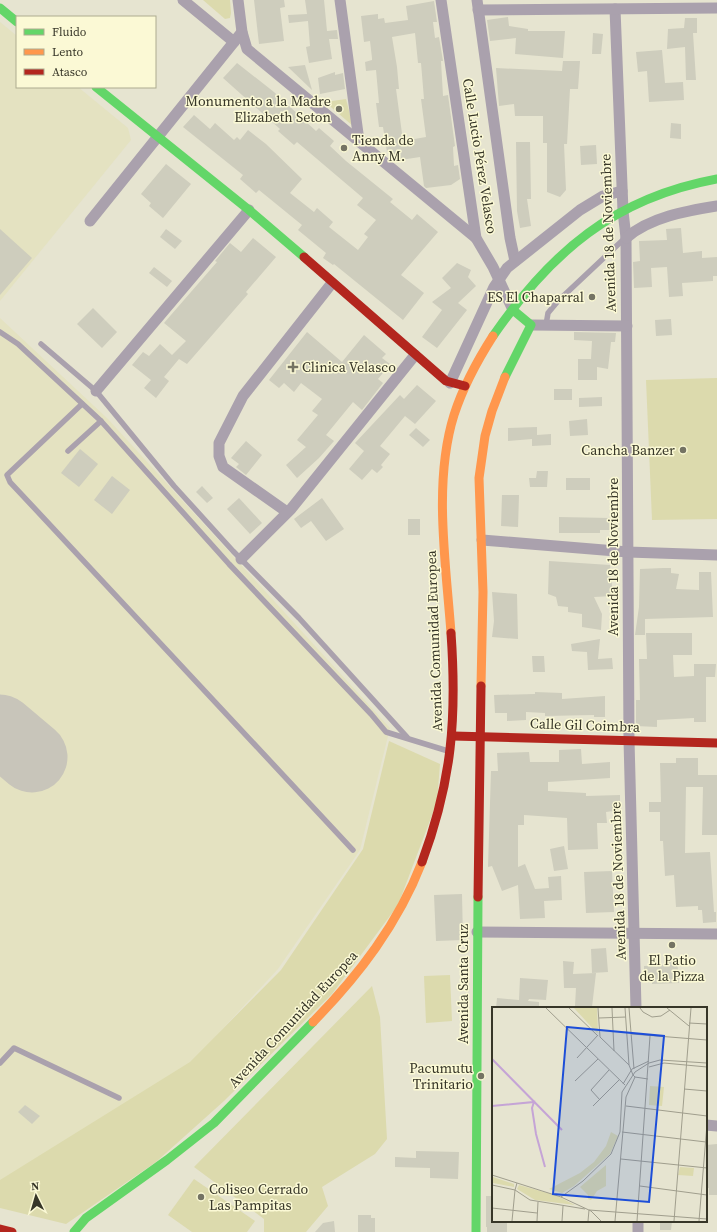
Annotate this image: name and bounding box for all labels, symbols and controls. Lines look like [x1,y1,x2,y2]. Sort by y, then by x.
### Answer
legend [16,16,156,88]
text: Fluido [52,24,87,40]
text: Lento [52,44,83,60]
text: Atasco [52,64,88,80]
street label: Calle Lucio Pérez Velasco [458,77,502,235]
place label: Monumento a la Madre Elizabeth Seton [186,91,332,127]
marker: Monumento a la Madre Elizabeth Seton [334,104,344,114]
place label: Tienda de Anny M. [352,130,414,166]
marker: Tienda de Anny M. [339,143,349,153]
street label: Avenida 18 de Noviembre [595,153,621,313]
place label: ES El Chaparral [487,287,584,307]
marker: ES El Chaparral [587,292,597,302]
place label: Clinica Velasco [302,357,396,377]
marker: Clinica Velasco [287,361,299,373]
place label: Cancha Banzer [581,440,675,460]
marker: Cancha Banzer [678,445,688,455]
street label: Avenida 18 de Noviembre [603,478,623,636]
street label: Avenida Comunidad Europea [421,549,447,732]
street label: Calle Gil Coimbra [530,713,641,737]
street label: Avenida 18 de Noviembre [605,801,631,961]
street label: Avenida Santa Cruz [453,923,473,1044]
marker: El Patio de la Pizza [667,940,677,950]
street label: Avenida Comunidad Europea [224,945,363,1092]
place label: El Patio de la Pizza [639,950,705,986]
inset map [492,1007,707,1222]
place label: Pacumutu Trinitario [409,1058,473,1094]
marker: Pacumutu Trinitario [476,1071,486,1081]
north arrow [16,1176,56,1216]
text: N [31,1179,40,1194]
place label: Coliseo Cerrado Las Pampitas [209,1179,309,1215]
marker: Coliseo Cerrado Las Pampitas [196,1192,206,1202]

